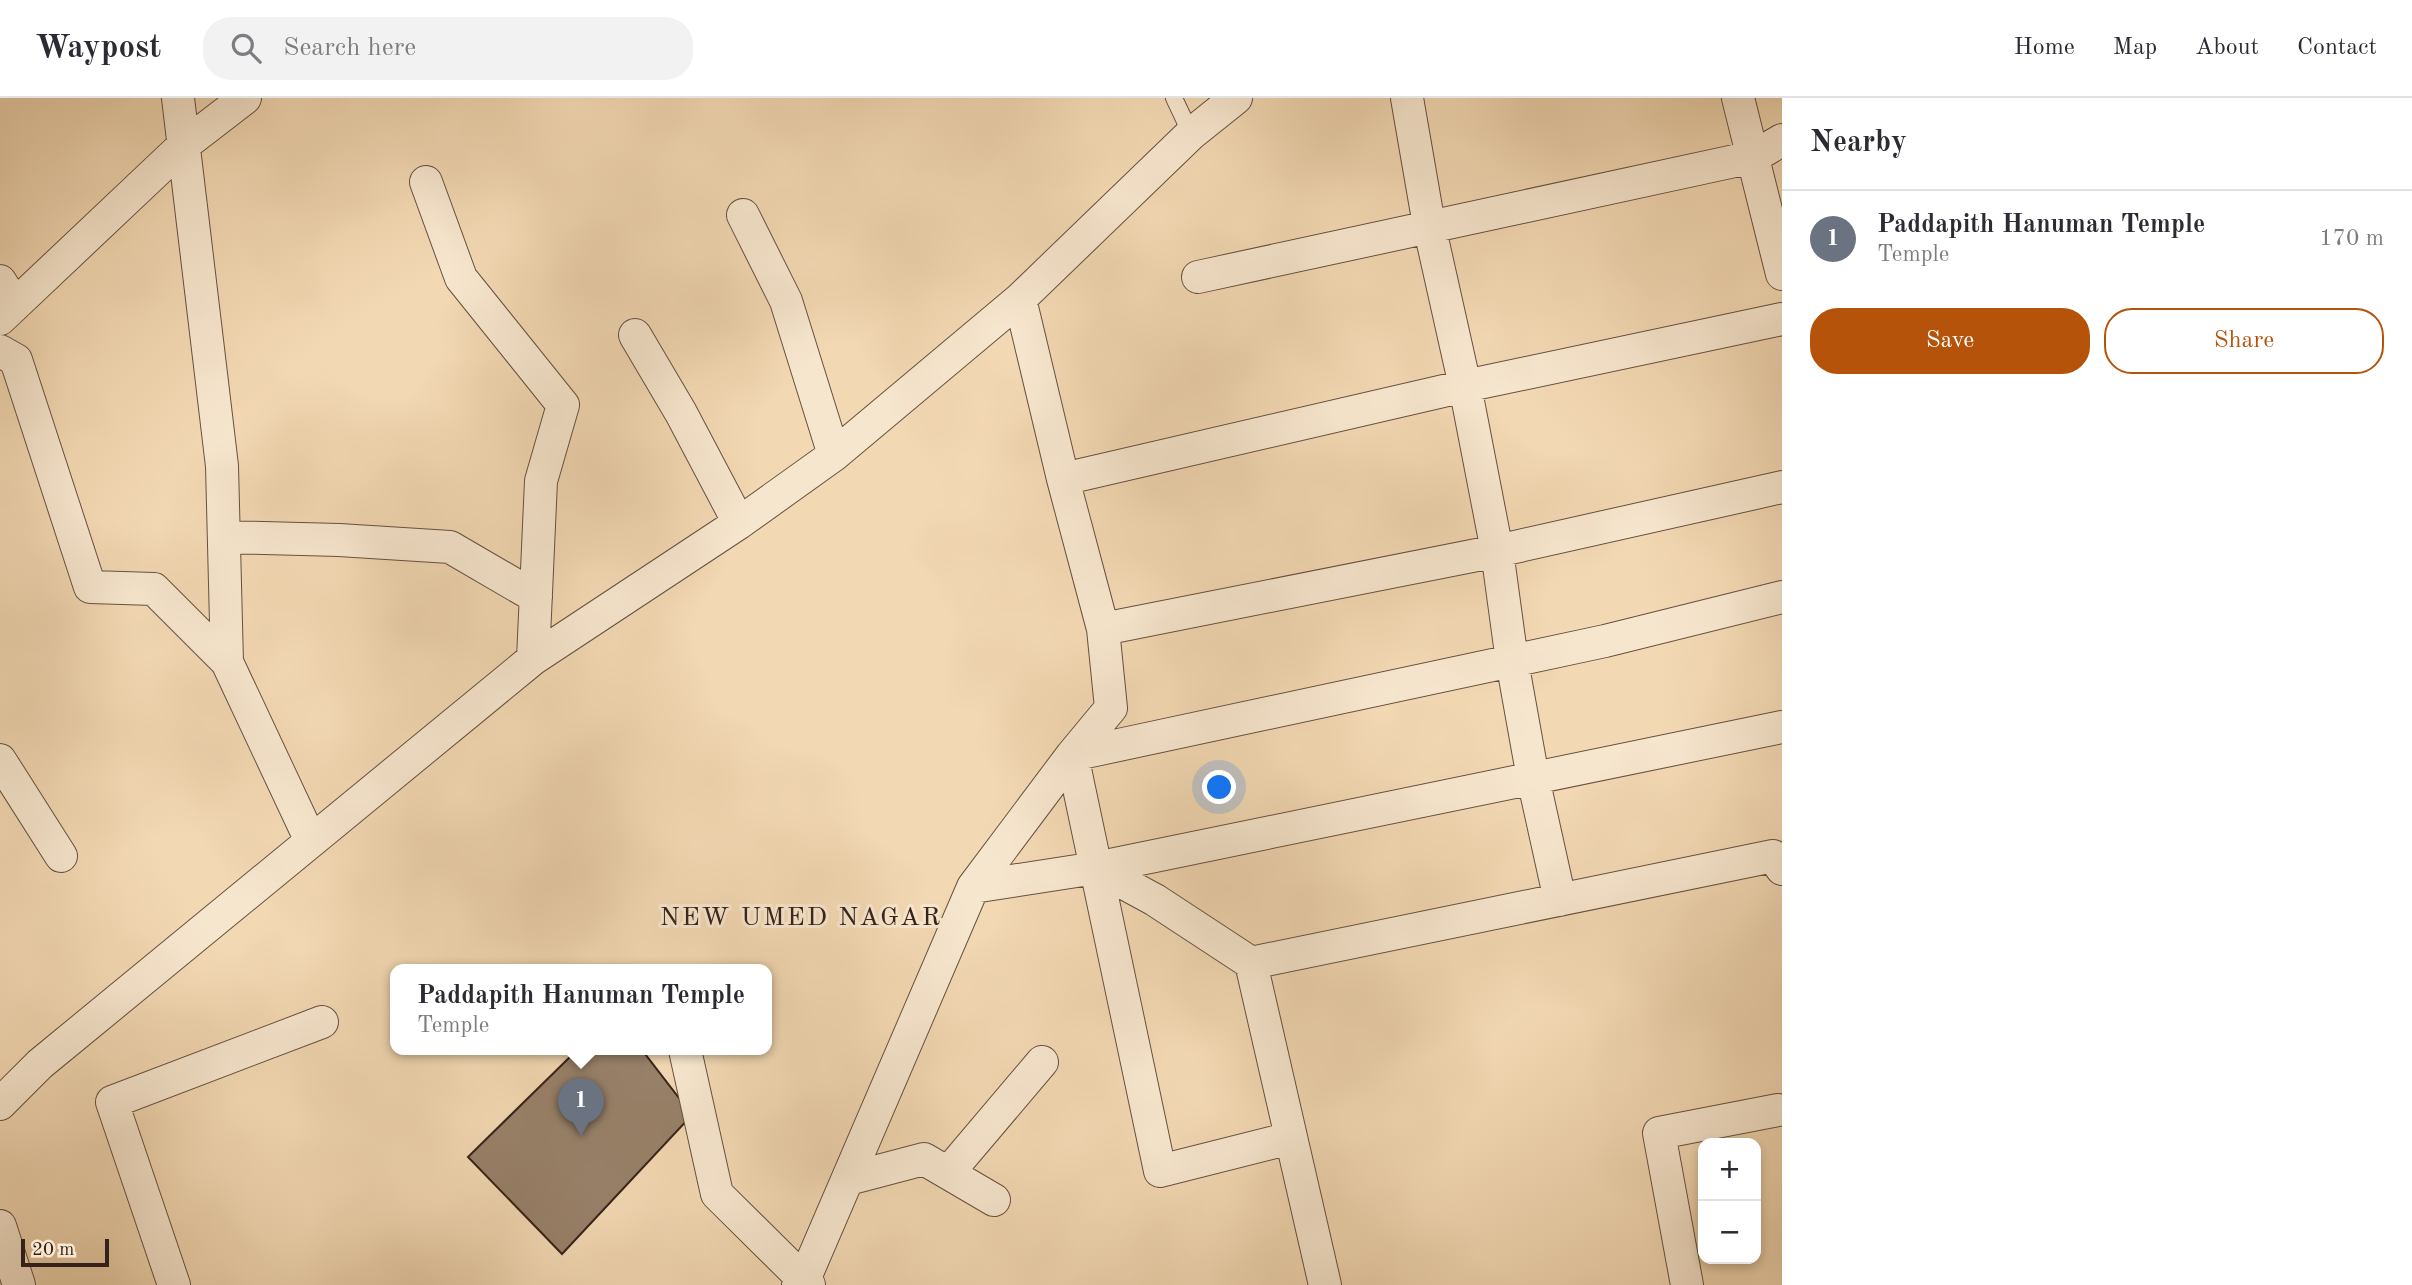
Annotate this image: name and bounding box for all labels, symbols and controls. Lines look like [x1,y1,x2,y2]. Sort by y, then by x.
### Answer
search box [203,17,693,80]
icon: search [227,29,265,67]
text: Waypost [35,32,161,65]
text: Search here [283,35,416,61]
text: Home [2014,36,2075,60]
text: Map [2113,36,2157,60]
text: About [2195,36,2259,60]
text: Contact [2297,36,2377,60]
text: Nearby [1810,128,1907,158]
text: Paddapith Hanuman Temple [1877,212,2205,238]
text: 1 [1826,227,1840,250]
text: 170 m [2319,227,2384,250]
text: Temple [1877,243,1949,266]
button: Save [1810,308,2090,374]
button: Share [2104,308,2384,374]
your location [1202,770,1236,804]
district label: NEW UMED NAGAR [660,905,942,931]
popup [390,964,772,1055]
text: Paddapith Hanuman Temple [417,983,745,1009]
text: Temple [417,1014,489,1037]
pin: 1 [558,1078,604,1136]
map controls [1698,1138,1761,1264]
button: + [1698,1138,1761,1201]
button: − [1698,1201,1761,1264]
scale bar [21,1236,108,1268]
text: 20 m [32,1241,74,1260]

